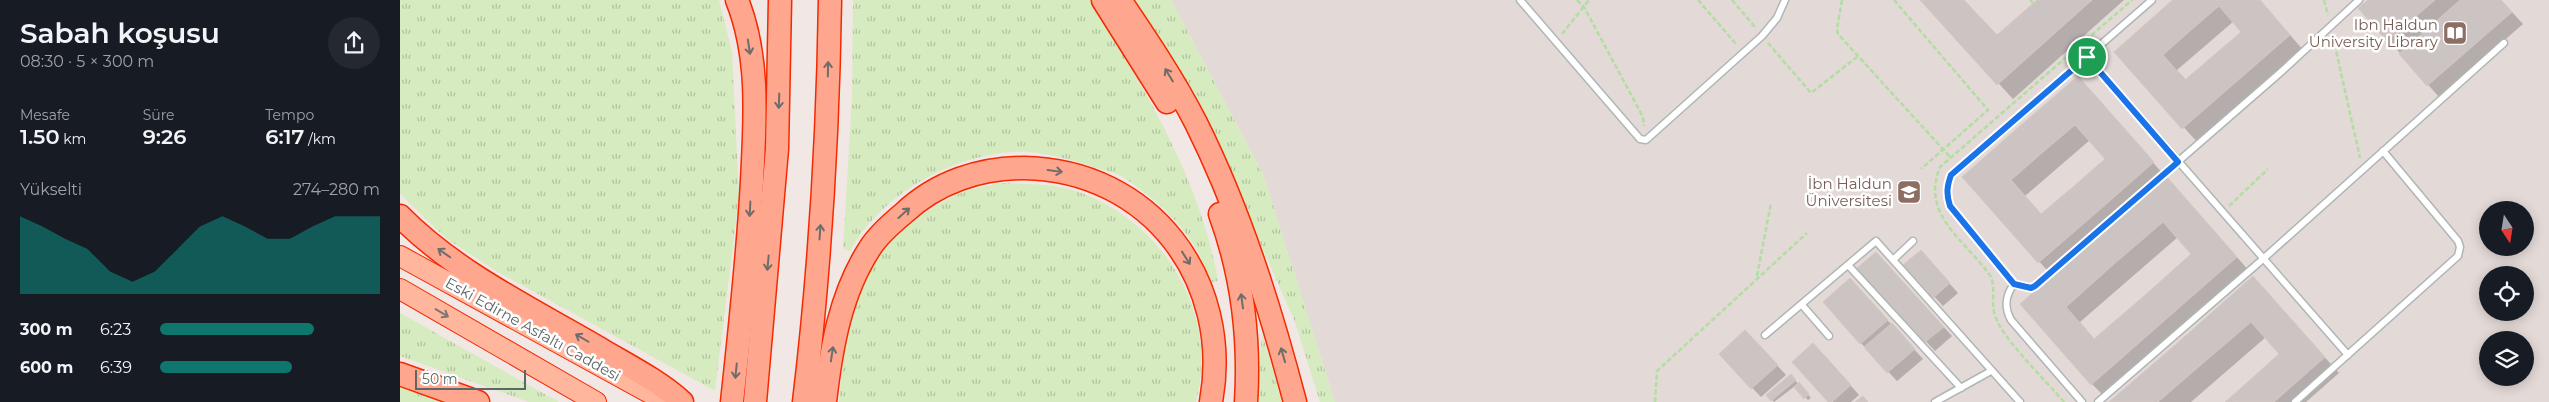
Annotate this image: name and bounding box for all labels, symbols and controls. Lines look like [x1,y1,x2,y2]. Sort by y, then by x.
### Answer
place label: Ibn Haldun University Library [2309,15,2439,51]
text: Sabah koşusu [20,16,220,50]
button: share [328,17,380,69]
library icon: Ibn Haldun University Library [2442,20,2468,46]
pin [2066,36,2108,78]
one-way arrow [745,39,755,55]
icon: arrive [2073,43,2101,71]
text: 08:30 · 5 × 300 m [20,52,154,71]
one-way arrow [824,61,833,77]
one-way arrow [1164,69,1174,83]
one-way arrow [774,93,783,109]
text: Mesafe [20,106,70,124]
text: Süre [143,106,175,124]
text: Tempo [265,106,314,124]
text: 1.50 [20,124,60,149]
text: 9:26 [143,124,186,149]
text: 6:17 [265,124,304,149]
text: km [60,130,86,148]
text: /km [304,130,336,148]
one-way arrow [1047,166,1063,176]
place label: İbn Haldun Üniversitesi [1806,174,1892,210]
school or university icon: İbn Haldun Üniversitesi [1896,179,1922,205]
text: Yükselti [20,180,82,199]
text: 274–280 m [293,180,380,199]
one-way arrow [746,201,755,217]
north arrow [2479,201,2534,256]
map controls [2479,201,2534,386]
one-way arrow [897,207,910,219]
one-way arrow [815,224,825,240]
one-way arrow [437,248,451,258]
one-way arrow [1181,250,1191,264]
one-way arrow [764,255,773,271]
button: locate [2479,266,2534,321]
street label: Eski Edirne Asfaltı Caddesi [442,273,624,385]
one-way arrow [1237,293,1247,309]
one-way arrow [435,309,449,319]
text: 300 m [20,320,73,339]
text: 6:23 [100,320,131,339]
button: layers [2479,331,2534,386]
one-way arrow [575,333,590,343]
one-way arrow [827,346,837,362]
one-way arrow [1277,347,1287,363]
text: 600 m [20,358,73,377]
text: 6:39 [100,358,132,377]
one-way arrow [731,363,741,379]
scale bar [415,367,526,390]
text: 50 m [422,370,458,388]

